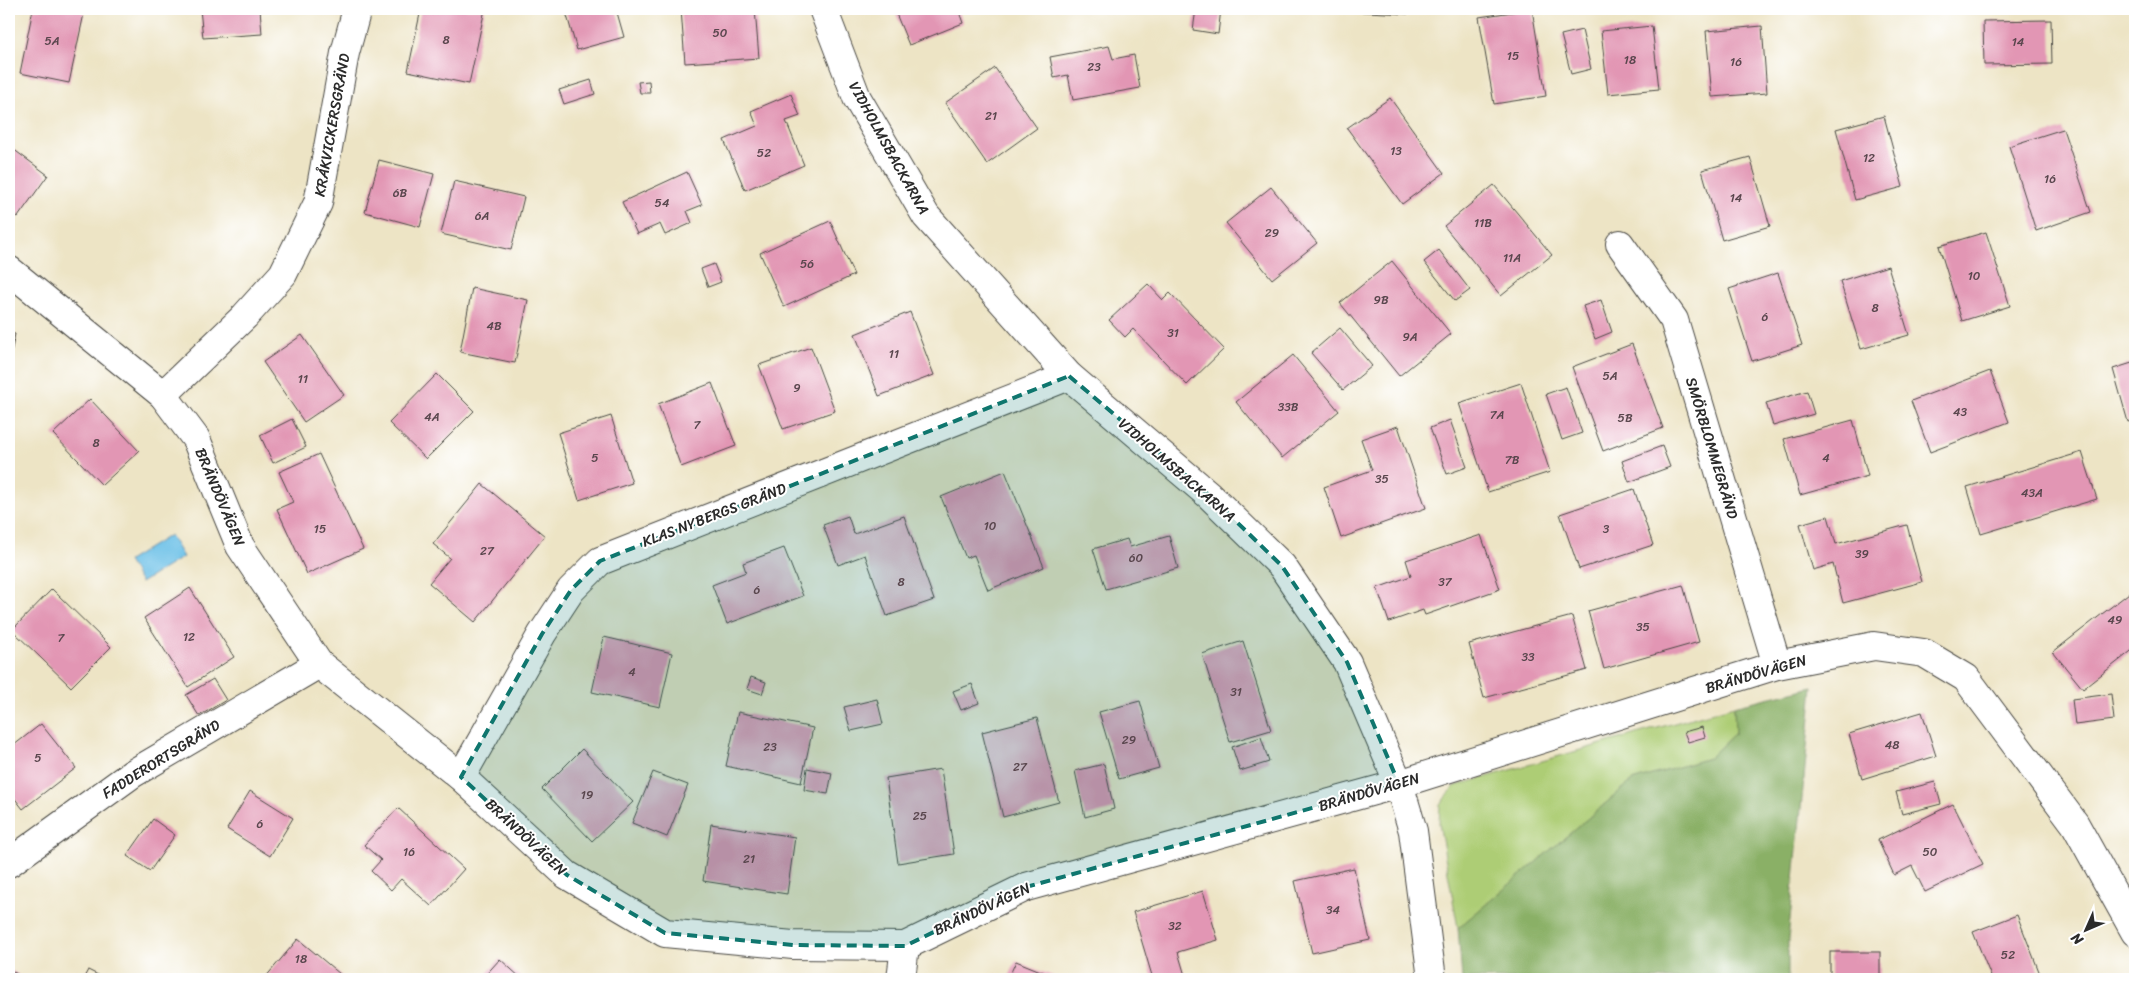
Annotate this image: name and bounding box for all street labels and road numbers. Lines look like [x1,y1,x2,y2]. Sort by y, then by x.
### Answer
street label: KRÅKVICKERSGRÄND [307,51,357,199]
street label: VIDHOLMSBACKARNA [842,77,936,219]
street label: SMÖRBLOMMEGRÄND [1678,374,1746,522]
street label: VIDHOLMSBACKARNA [1112,411,1242,529]
street label: BRÄNDÖVÄGEN [188,444,253,551]
street label: KLAS NYBERGS GRÄND [638,476,790,554]
street label: BRÄNDÖVÄGEN [1702,647,1810,701]
street label: FADDERORTSGRÄND [97,712,225,806]
street label: BRÄNDÖVÄGEN [1315,765,1423,819]
street label: BRÄNDÖVÄGEN [479,792,574,883]
street label: BRÄNDÖVÄGEN [929,875,1035,943]

